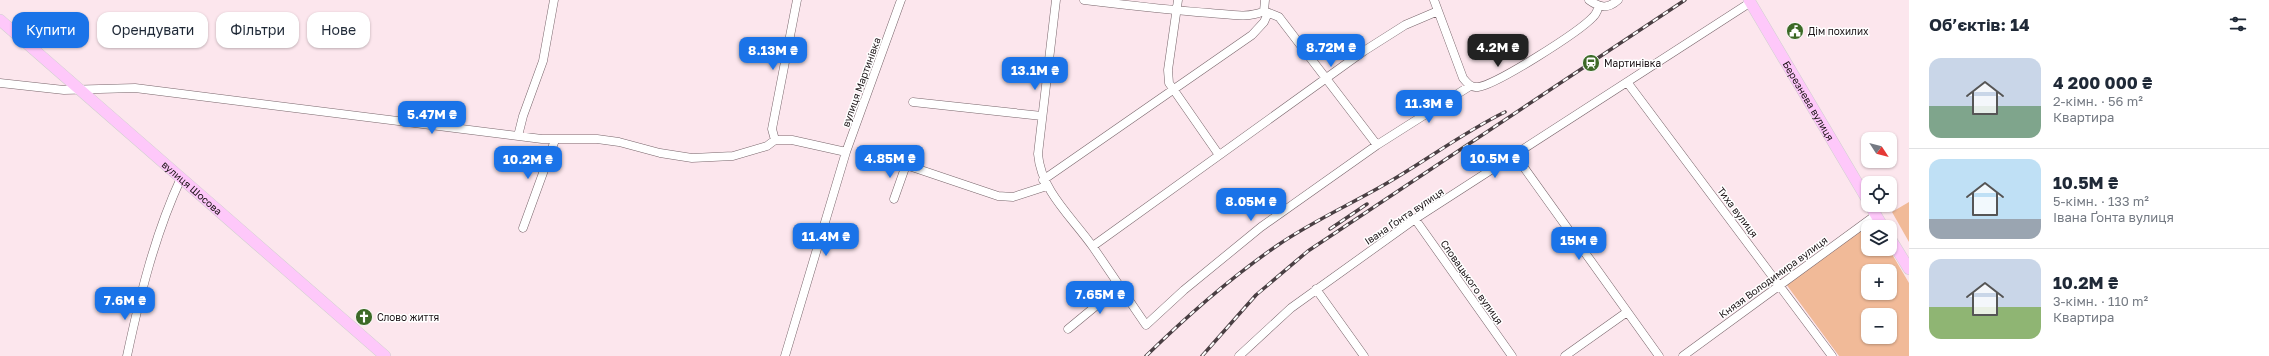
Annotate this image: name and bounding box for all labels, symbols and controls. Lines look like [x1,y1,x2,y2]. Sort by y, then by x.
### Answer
chip: Купити [12,12,89,48]
chip: Орендувати [97,12,208,48]
chip: Фільтри [216,12,299,48]
chip: Нове [307,12,370,48]
icon: filters [2227,13,2249,35]
text: Об’єктів: 14 [1929,14,2030,35]
public building icon: Дiм похилих [1785,21,1805,41]
place label: Дiм похилих [1808,25,1869,37]
pin: 8.72M ₴ [1294,34,1368,68]
pin: 4.2M ₴ [1465,34,1531,68]
street label: вулиця Мартинівка [839,36,883,128]
pin: 8.13M ₴ [736,37,810,71]
text: 8.72M ₴ [1306,39,1356,55]
text: 4.2M ₴ [1477,39,1519,55]
text: 8.13M ₴ [748,42,798,58]
station icon: Мартинівка [1581,53,1601,73]
pin: 13.1M ₴ [998,57,1072,91]
place label: Мартинівка [1604,57,1661,69]
street label: Березнева вулиця [1780,59,1837,143]
text: 13.1M ₴ [1011,62,1059,78]
text: 4 200 000 ₴ [2053,72,2152,93]
icon: home [1961,74,2009,122]
pin: 11.3M ₴ [1392,90,1466,124]
text: 2-кімн. · 56 m² [2053,93,2143,109]
text: 11.3M ₴ [1405,95,1453,111]
pin: 5.47M ₴ [395,101,469,135]
text: 5.47M ₴ [407,106,457,122]
text: Квартира [2053,109,2114,125]
north arrow [1861,132,1897,168]
map controls [1861,132,1897,344]
pin: 4.85M ₴ [853,145,927,179]
pin: 10.5M ₴ [1458,145,1532,179]
pin: 10.2M ₴ [491,146,565,180]
text: 4.85M ₴ [864,150,916,166]
text: 10.5M ₴ [1470,150,1520,166]
text: 10.2M ₴ [503,151,553,167]
street label: вулиця Шосова [160,158,225,217]
text: 10.5M ₴ [2053,172,2118,193]
icon: home [1961,175,2009,223]
button: locate [1861,176,1897,212]
street label: Івана Ґонта вулиця [1362,185,1446,247]
street label: Тиха вулиця [1715,185,1761,239]
pin: 8.05M ₴ [1214,188,1288,222]
text: 8.05M ₴ [1225,193,1277,209]
text: 5-кімн. · 133 m² [2053,193,2149,209]
text: Івана Ґонта вулиця [2053,209,2174,225]
button: layers [1861,220,1897,256]
pin: 11.4M ₴ [789,223,863,257]
pin: 15M ₴ [1551,227,1607,261]
text: 11.4M ₴ [802,228,850,244]
text: 15M ₴ [1560,232,1598,248]
street label: Князя Володимира вулиця [1716,234,1830,320]
street label: Словацького вулиця [1438,237,1506,327]
button: + [1861,264,1897,300]
text: 10.2M ₴ [2053,272,2118,293]
icon: home [1961,275,2009,323]
pin: 7.65M ₴ [1063,281,1137,315]
text: 7.65M ₴ [1075,286,1125,302]
pin: 7.6M ₴ [92,287,158,321]
text: 7.6M ₴ [104,292,146,308]
text: 3-кімн. · 110 m² [2053,293,2148,309]
church icon: Слово життя [354,307,374,327]
button: − [1861,308,1897,344]
text: Квартира [2053,309,2114,325]
place label: Слово життя [377,311,439,323]

